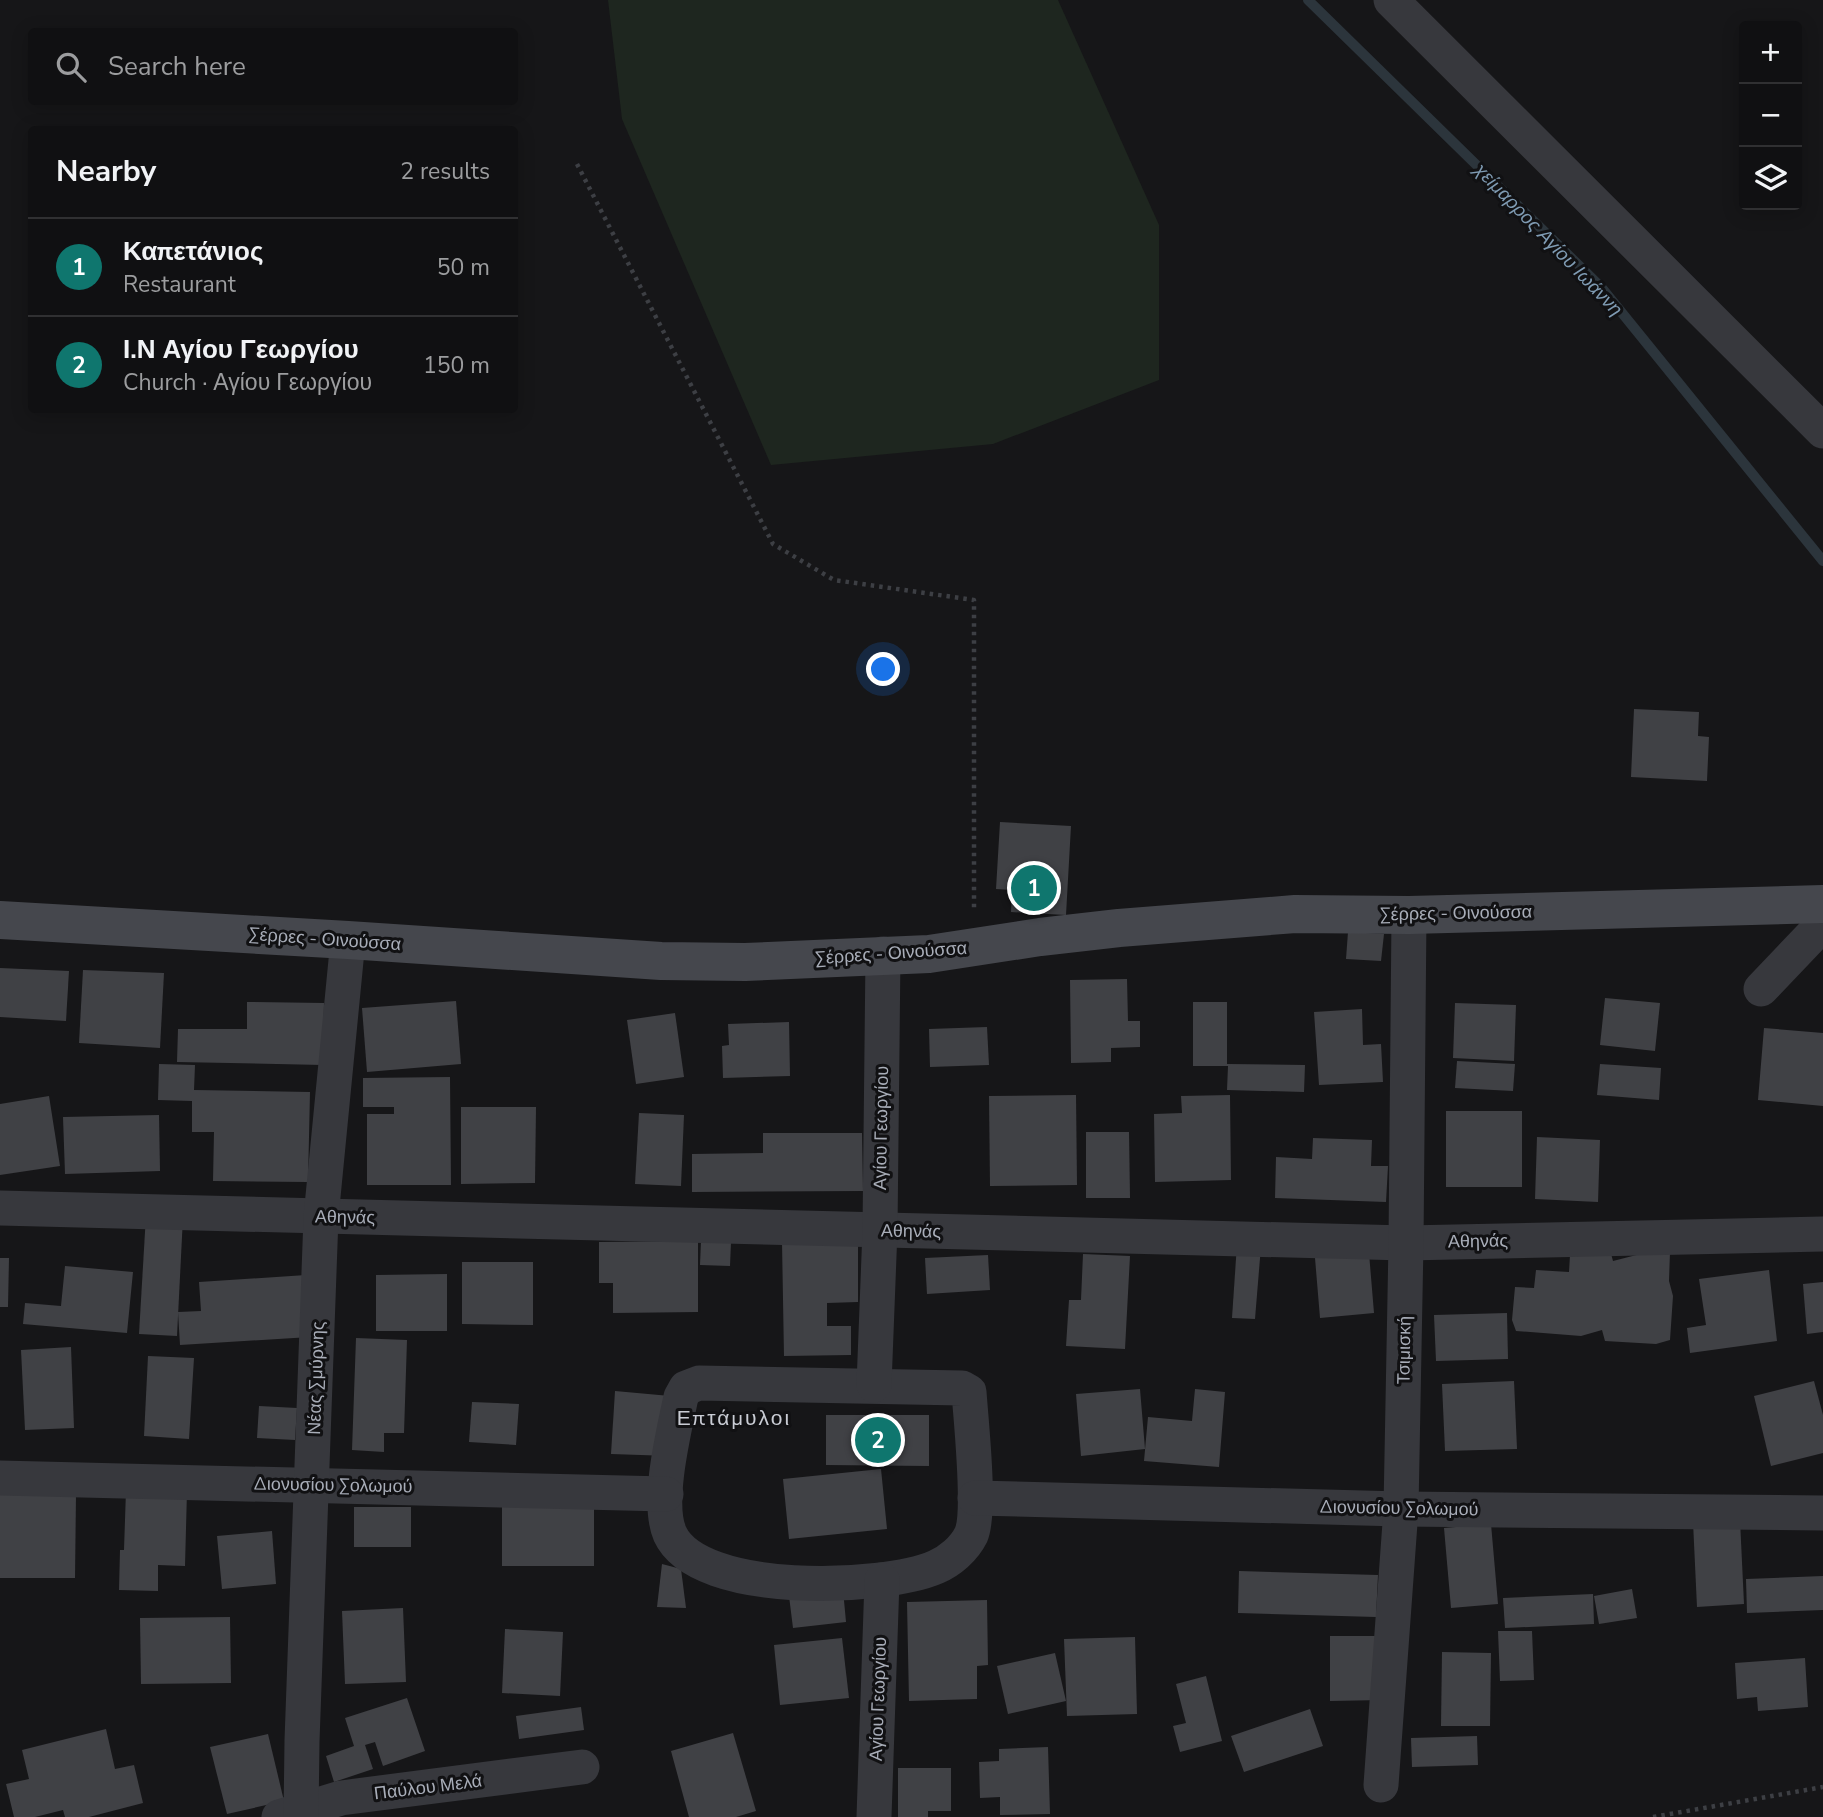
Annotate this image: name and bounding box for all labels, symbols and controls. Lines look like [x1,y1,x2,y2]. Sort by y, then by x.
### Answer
map controls [1739,21,1802,210]
button: + [1739,21,1802,84]
search box [28,28,518,105]
icon: search [52,48,90,86]
text: Search here [108,49,246,84]
button: − [1739,84,1802,147]
button: layers [1739,147,1802,210]
text: Nearby [56,151,156,192]
text: 2 results [400,156,490,187]
water label: χείμαρρος Αγίου Ιωάννη [1467,156,1628,322]
text: Καπετάνιος [123,234,264,269]
text: 1 [72,252,86,283]
text: 50 m [437,252,490,283]
text: Restaurant [123,269,236,300]
text: Ι.Ν Αγίου Γεωργίου [123,332,359,367]
text: 2 [72,350,86,381]
text: 150 m [423,350,490,381]
text: Church · Αγίου Γεωργίου [123,367,372,398]
your location [866,652,900,686]
pin: 1 [1011,862,1057,914]
street label: Σέρρες - Οινούσσα [1380,900,1532,926]
street label: Σέρρες - Οινούσσα [248,922,402,956]
street label: Σέρρες - Οινούσσα [814,936,968,970]
street label: Αγίου Γεωργίου [868,1066,894,1190]
street label: Αθηνάς [315,1204,376,1230]
street label: Αθηνάς [881,1218,942,1244]
street label: Αθηνάς [1448,1228,1509,1254]
street label: Τσιμισκή [1391,1316,1417,1384]
street label: Νέας Σμύρνης [302,1321,330,1435]
district label: Επτάμυλοι [677,1404,791,1432]
pin: 2 [855,1414,901,1466]
street label: Διονυσίου Σολωμού [253,1472,413,1498]
street label: Διονυσίου Σολωμού [1319,1495,1479,1521]
street label: Αγίου Γεωργίου [864,1636,892,1762]
street label: Παύλου Μελά [373,1768,483,1806]

